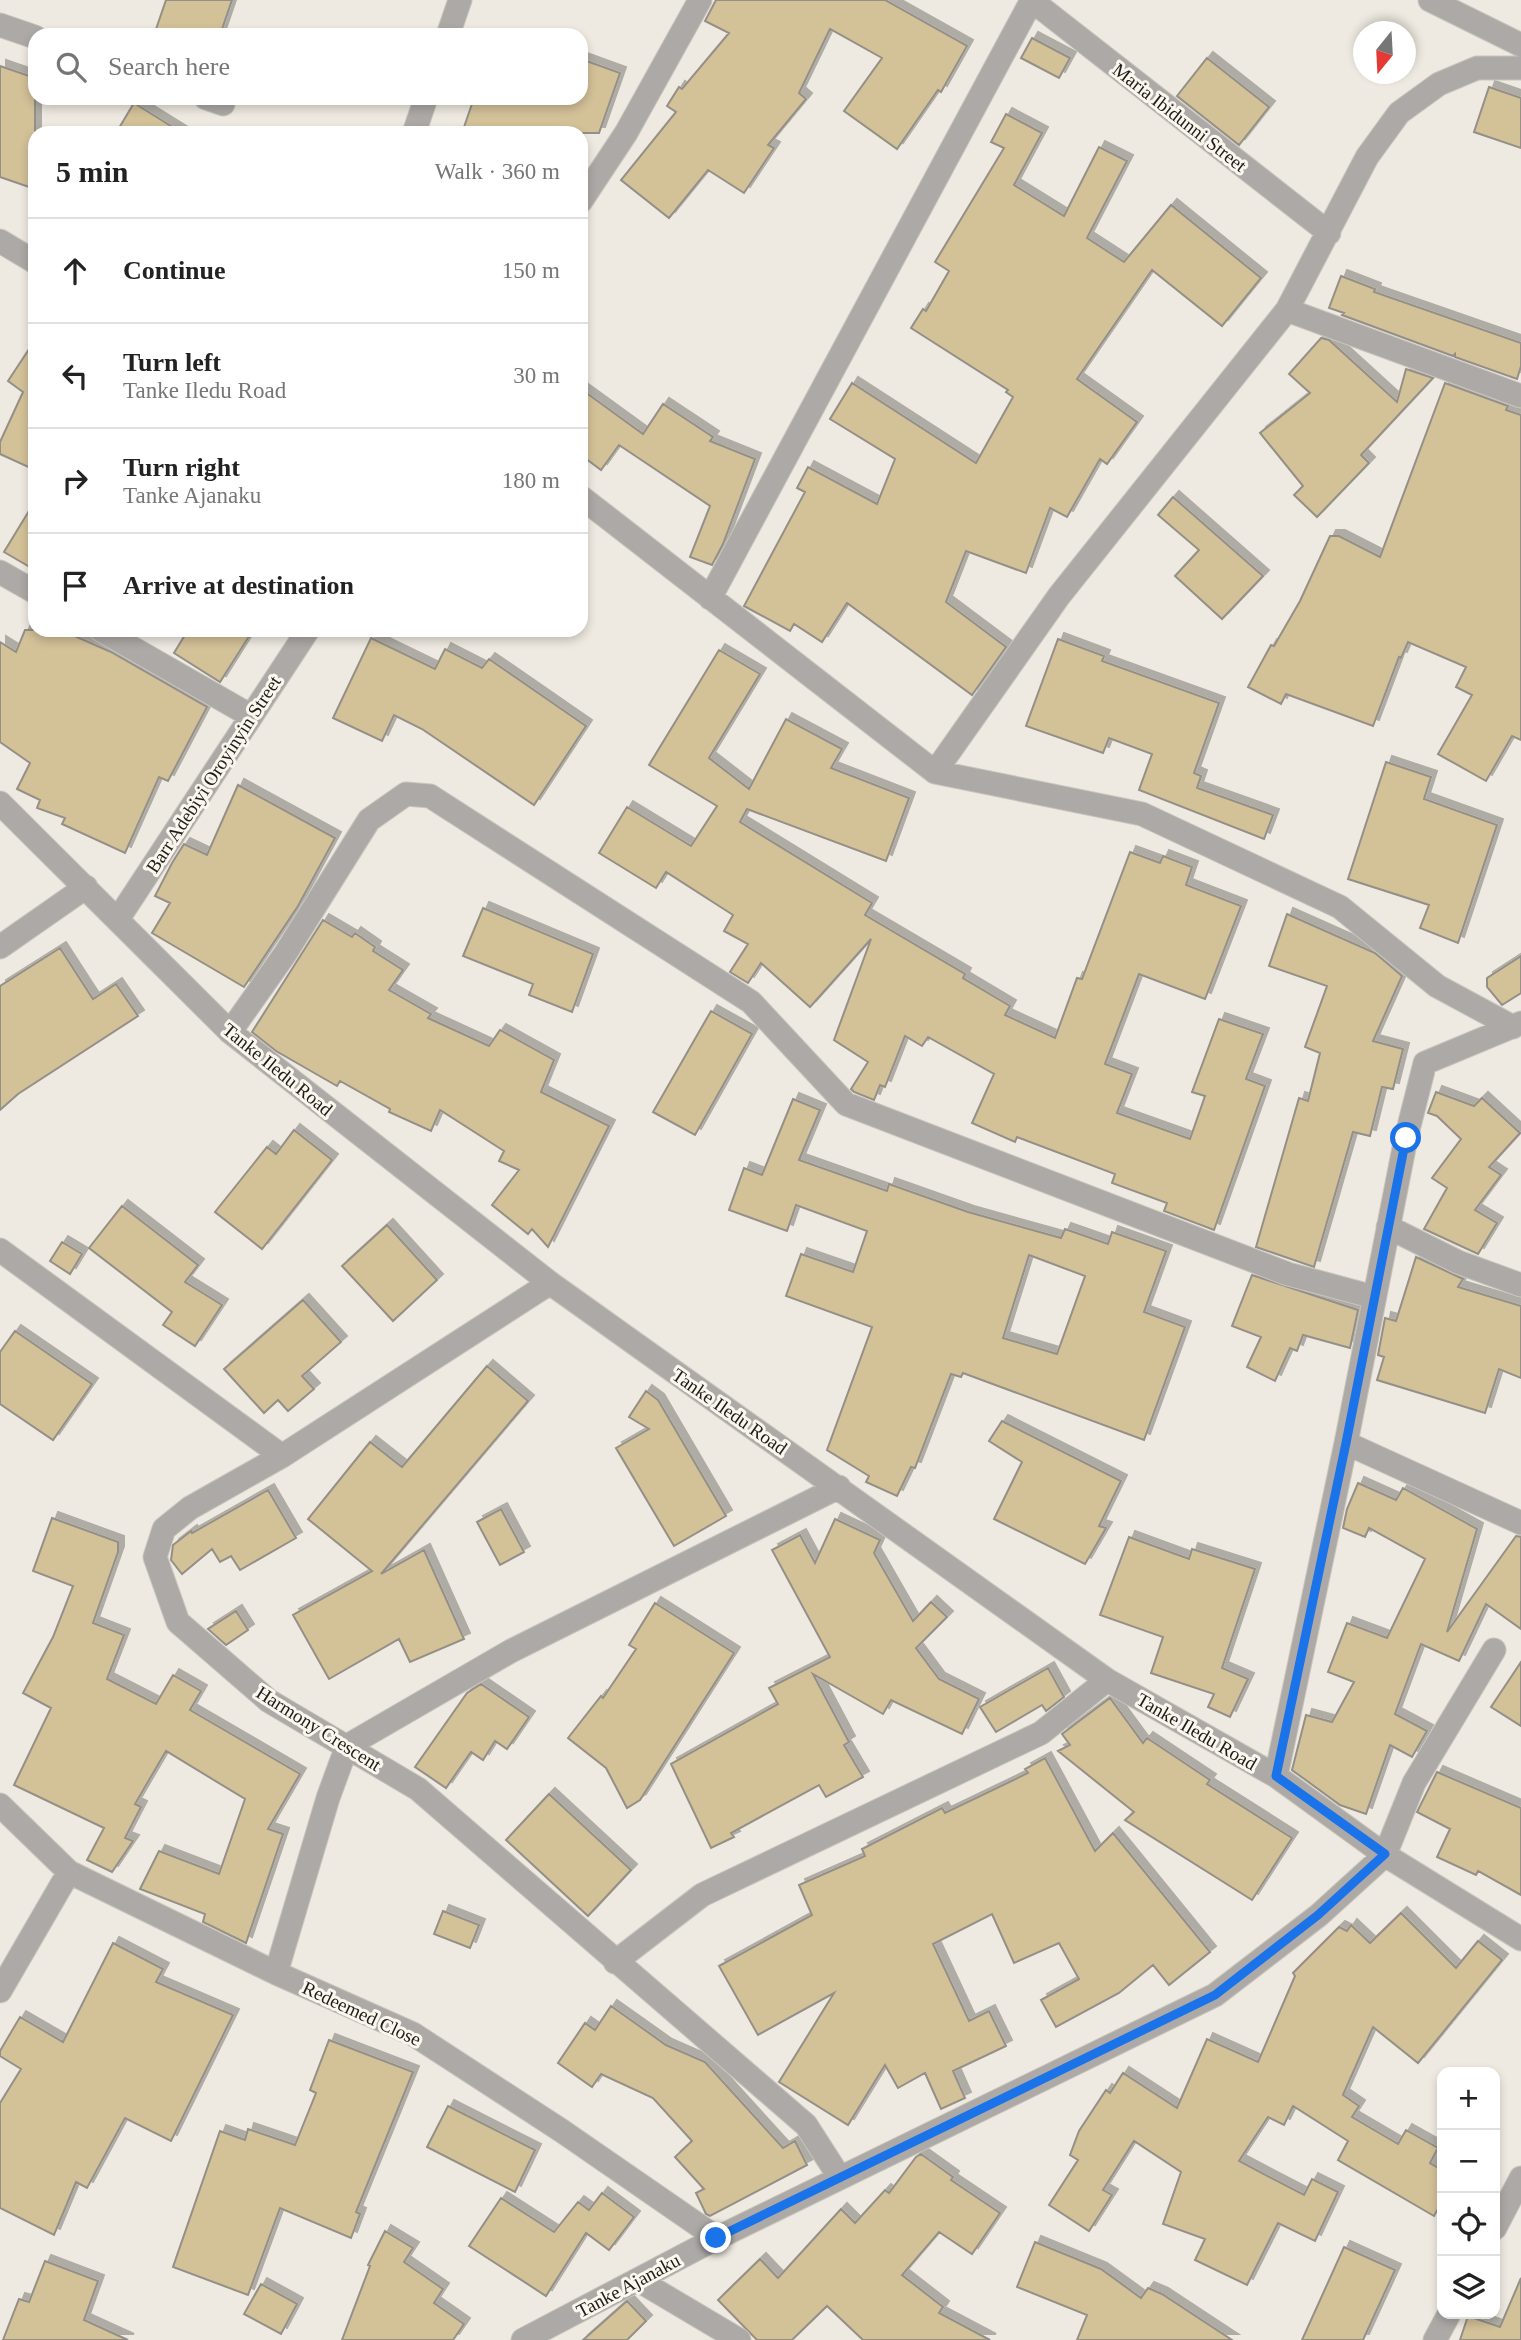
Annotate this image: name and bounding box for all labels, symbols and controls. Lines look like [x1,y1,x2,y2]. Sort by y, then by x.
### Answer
north arrow [1353,21,1416,84]
search box [28,28,588,105]
icon: search [52,48,90,86]
text: Search here [108,52,230,81]
street label: Maria Ibidunni Street [1109,59,1251,176]
text: 5 min [56,155,129,188]
text: Walk · 360 m [435,159,560,184]
icon: ahead [56,252,94,290]
text: Continue [123,256,226,285]
text: 150 m [502,258,560,283]
text: Turn left [123,348,221,377]
icon: left [56,357,94,395]
text: 30 m [513,363,560,388]
text: Tanke Iledu Road [123,378,286,403]
text: Turn right [123,453,240,482]
icon: right [56,462,94,500]
text: 180 m [502,468,560,493]
text: Tanke Ajanaku [123,483,261,508]
icon: arrive [56,567,94,605]
text: Arrive at destination [123,571,354,600]
street label: Barr Adebiyi Oroyinyin Street [142,671,285,877]
street label: Tanke Iledu Road [219,1019,337,1120]
route start [1390,1122,1421,1153]
street label: Tanke Iledu Road [668,1364,791,1459]
street label: Harmony Crescent [253,1682,386,1776]
street label: Tanke Iledu Road [1133,1689,1261,1774]
street label: Redeemed Close [299,1977,424,2050]
map controls [1437,2067,1500,2319]
button: + [1437,2067,1500,2130]
button: − [1437,2130,1500,2193]
button: locate [1437,2193,1500,2256]
route end [700,2222,731,2253]
street label: Tanke Ajanaku [573,2249,684,2322]
button: layers [1437,2256,1500,2319]

